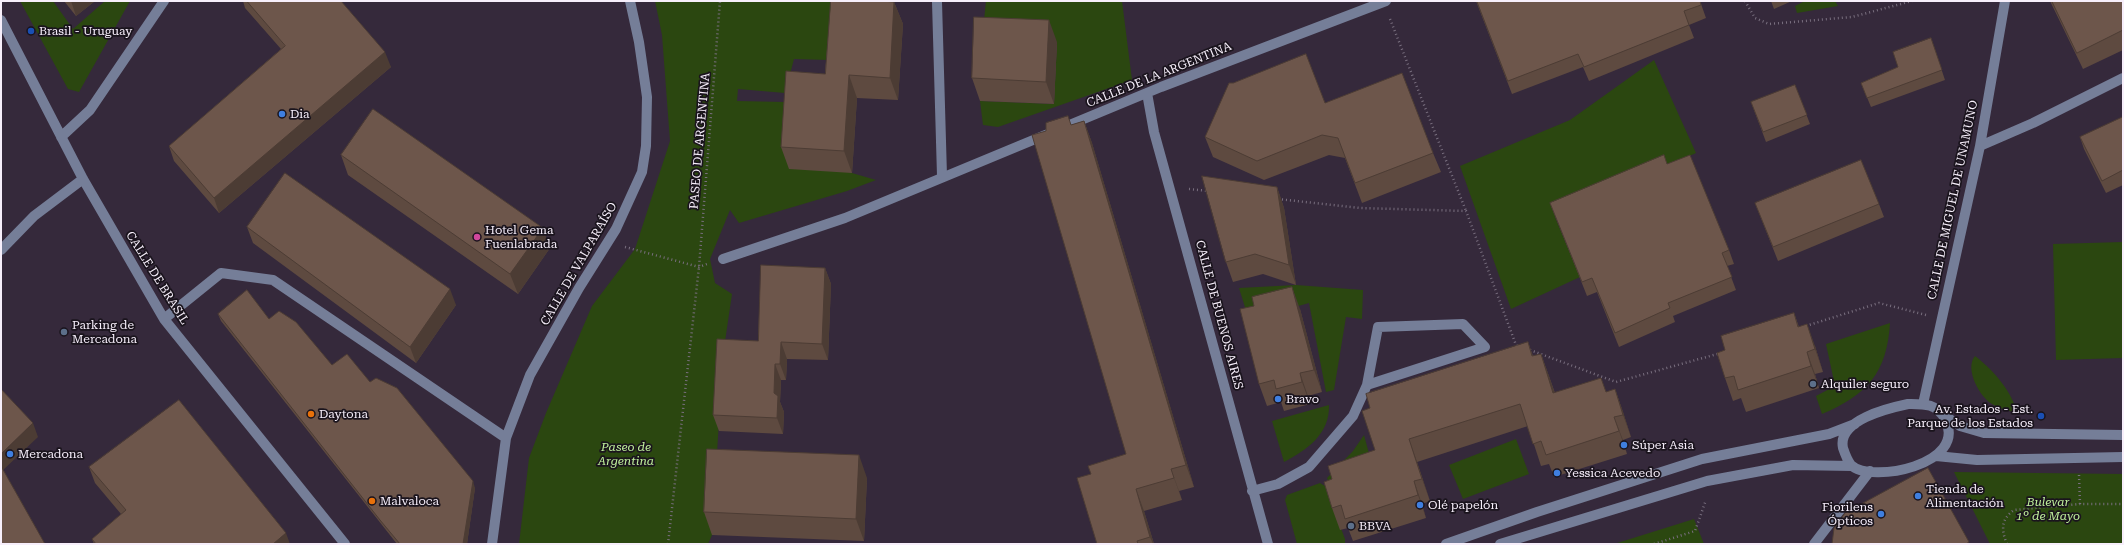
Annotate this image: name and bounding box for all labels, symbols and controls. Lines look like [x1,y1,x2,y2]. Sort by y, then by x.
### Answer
place label: Brasil - Uruguay [39,24,132,38]
marker: Brasil - Uruguay [26,26,36,36]
street label: CALLE DE LA ARGENTINA [1084,39,1234,111]
street label: PASEO DE ARGENTINA [687,72,713,210]
street label: CALLE DE MIGUEL DE UNAMUNO [1925,99,1981,301]
place label: Dia [290,107,310,121]
marker: Dia [277,109,287,119]
street label: CALLE DE VALPARAÍSO [538,200,620,328]
place label: Hotel Gema Fuenlabrada [485,223,557,251]
street label: CALLE DE BRASIL [123,229,191,327]
marker: Hotel Gema Fuenlabrada [472,232,482,242]
street label: CALLE DE BUENOS AIRES [1192,239,1246,391]
place label: Parking de Mercadona [72,318,137,346]
marker: Parking de Mercadona [59,327,69,337]
place label: Alquiler seguro [1821,377,1909,391]
marker: Alquiler seguro [1808,379,1818,389]
place label: Bravo [1286,392,1319,406]
marker: Bravo [1273,394,1283,404]
place label: Av. Estados - Est. Parque de los Estados [1907,402,2033,430]
place label: Daytona [319,407,368,421]
marker: Daytona [306,409,316,419]
marker: Av. Estados - Est. Parque de los Estados [2036,411,2046,421]
place label: Súper Asia [1632,438,1694,452]
park label: Paseo de Argentina [598,440,654,468]
marker: Súper Asia [1619,440,1629,450]
place label: Mercadona [18,447,83,461]
marker: Mercadona [5,449,15,459]
place label: Yessica Acevedo [1565,466,1660,480]
marker: Yessica Acevedo [1552,468,1562,478]
place label: Tienda de Alimentación [1926,482,2004,510]
marker: Tienda de Alimentación [1913,491,1923,501]
place label: Malvaloca [380,494,439,508]
park label: Bulevar 1º de Mayo [2016,495,2080,523]
marker: Malvaloca [367,496,377,506]
place label: Olé papelón [1428,498,1498,512]
marker: Olé papelón [1415,500,1425,510]
place label: Fiorilens Ópticos [1822,500,1873,528]
marker: Fiorilens Ópticos [1876,509,1886,519]
place label: BBVA [1359,519,1391,533]
marker: BBVA [1346,521,1356,531]

